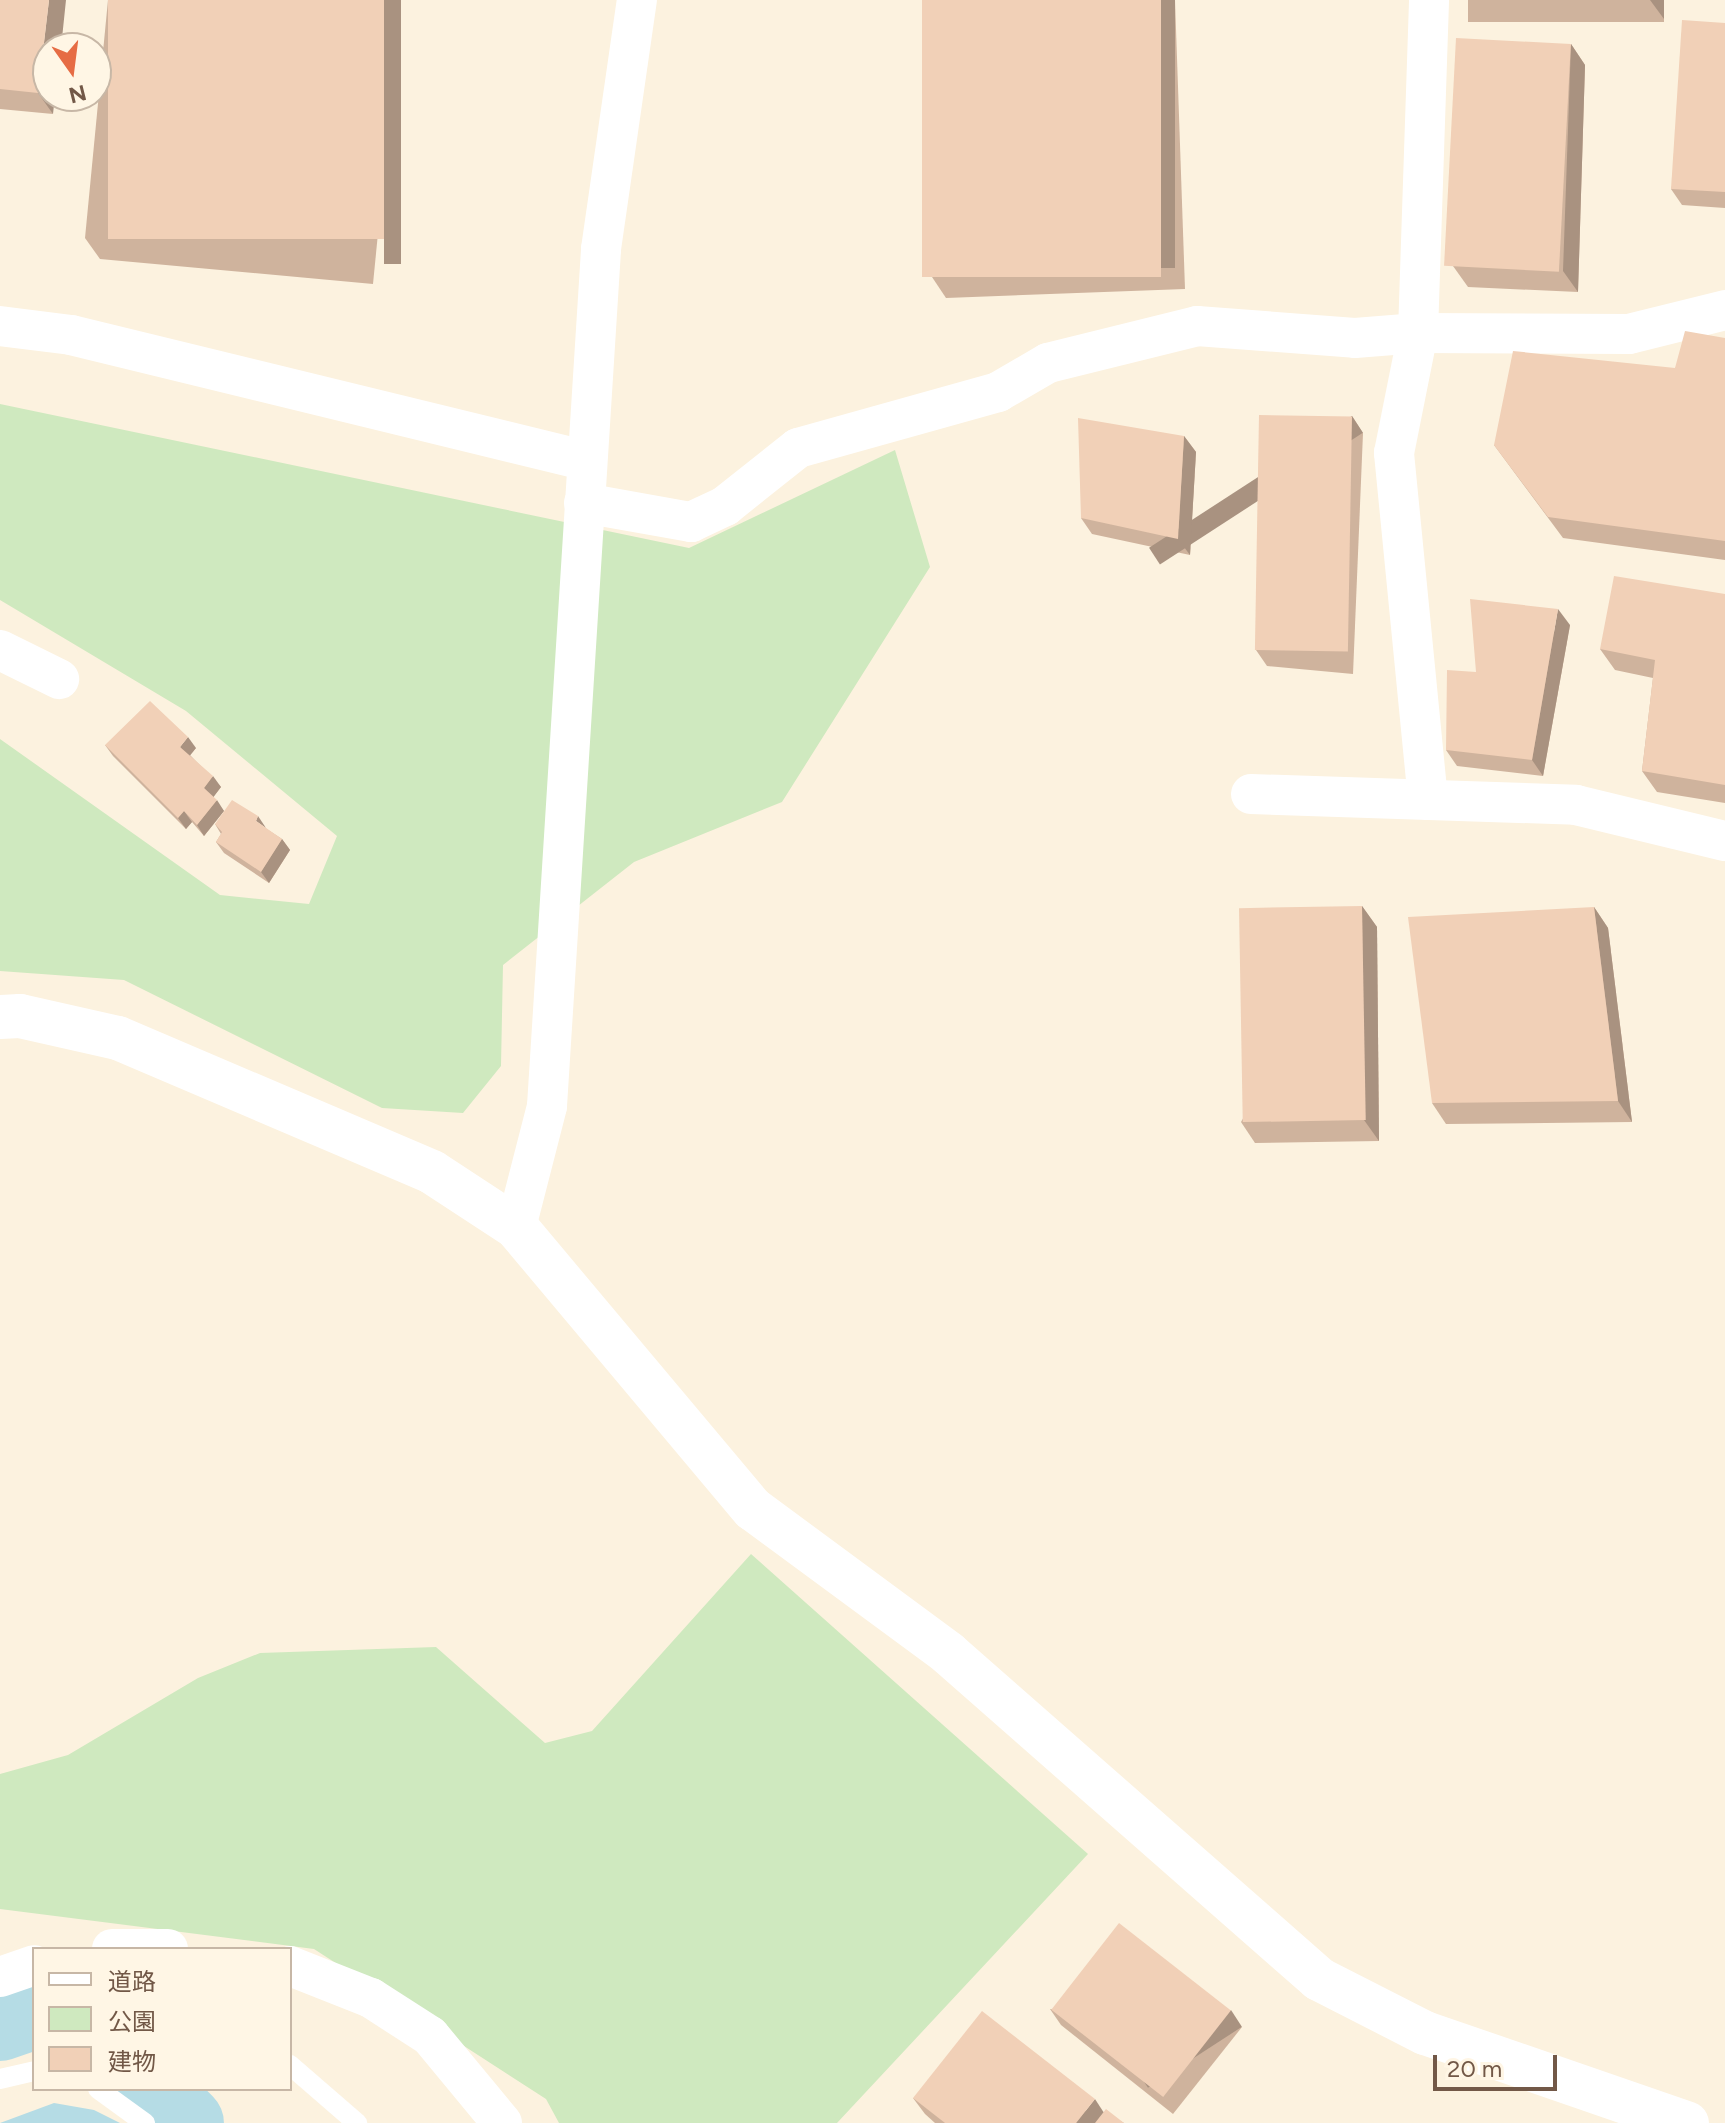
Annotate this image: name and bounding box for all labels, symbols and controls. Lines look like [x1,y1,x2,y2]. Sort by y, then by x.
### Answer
north arrow [32,32,112,112]
text: N [66,79,89,109]
legend [32,1947,292,2091]
text: 道路 [108,1967,156,1996]
text: 公園 [108,2007,156,2036]
scale bar [1437,2039,1561,2089]
text: 建物 [108,2047,156,2076]
text: 20 m [1447,2054,1502,2083]

